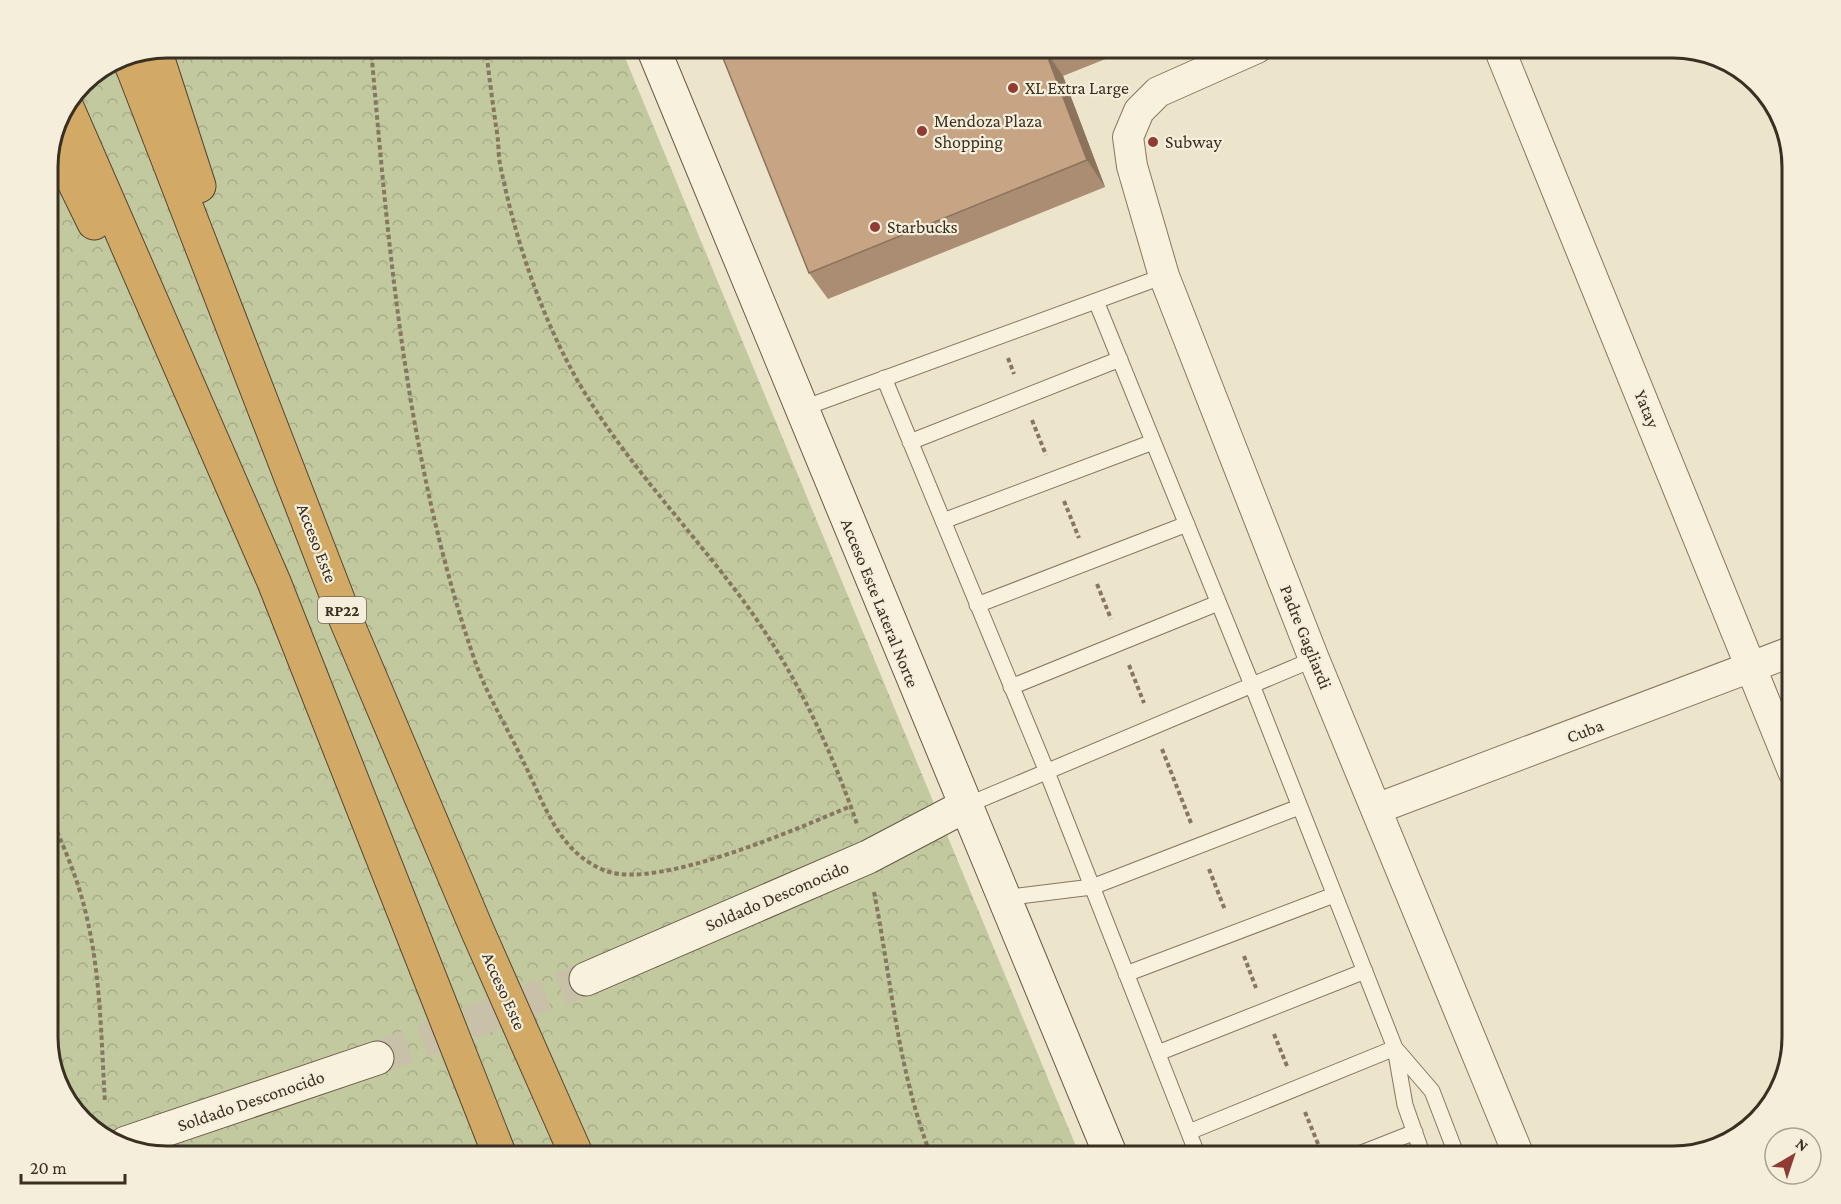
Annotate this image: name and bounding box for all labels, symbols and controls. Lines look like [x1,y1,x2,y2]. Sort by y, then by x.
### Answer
place label: XL Extra Large [1025,78,1129,98]
marker: XL Extra Large [1006,81,1020,95]
place label: Mendoza Plaza Shopping [934,111,1042,152]
marker: Mendoza Plaza Shopping [915,124,929,138]
place label: Subway [1165,132,1223,152]
marker: Subway [1146,135,1160,149]
place label: Starbucks [887,217,958,237]
marker: Starbucks [868,220,882,234]
street label: Yatay [1630,387,1664,432]
street label: Acceso Este [293,501,341,585]
street label: Acceso Este Lateral Norte [837,516,923,691]
street label: Padre Gagliardi [1276,582,1336,692]
road number: RP22 [318,597,366,623]
street label: Cuba [1564,715,1606,747]
street label: Soldado Desconocido [702,857,852,935]
street label: Acceso Este [478,949,530,1033]
street label: Soldado Desconocido [175,1066,327,1136]
north arrow [1763,1126,1823,1186]
text: N [1793,1135,1812,1155]
scale bar [21,1147,124,1185]
text: 20 m [30,1158,67,1178]

